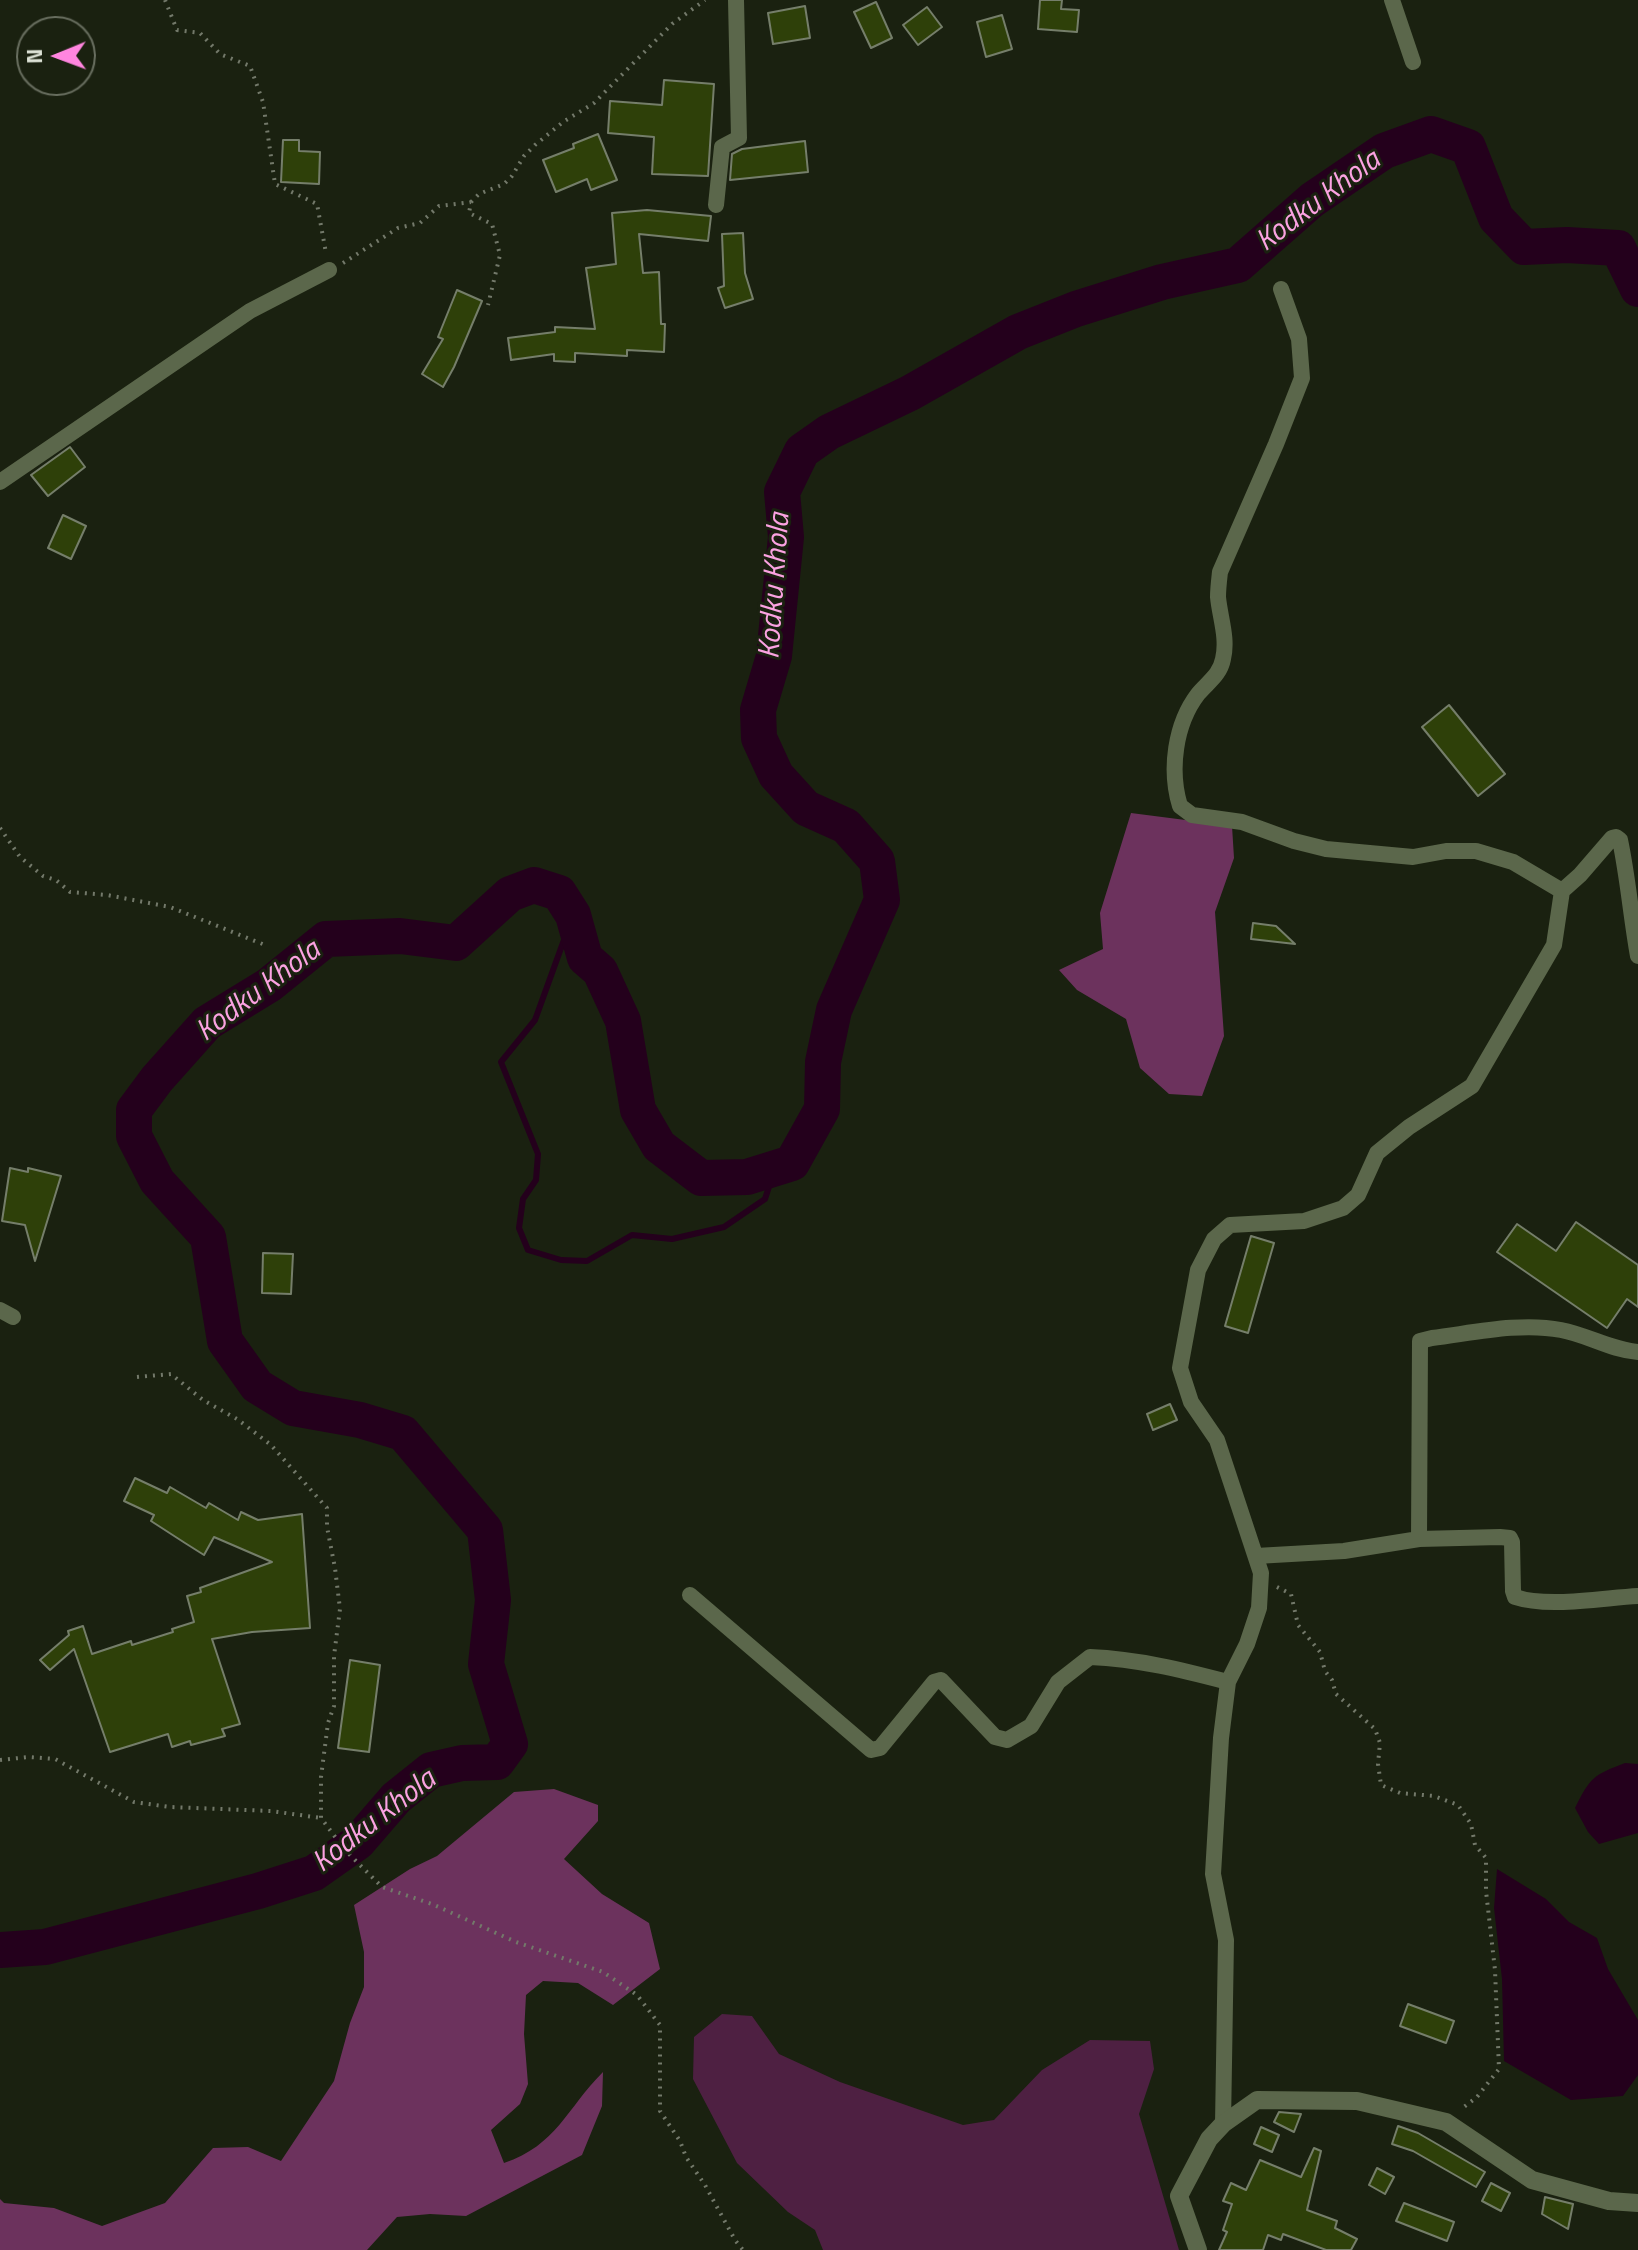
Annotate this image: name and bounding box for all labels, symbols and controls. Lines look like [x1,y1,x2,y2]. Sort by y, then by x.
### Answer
north arrow [16,16,96,96]
text: N [17,48,51,64]
water label: Kodku Khola [1250,144,1388,260]
water label: Kodku Khola [753,512,799,660]
water label: Kodku Khola [190,934,328,1050]
water label: Kodku Khola [306,1763,444,1881]

